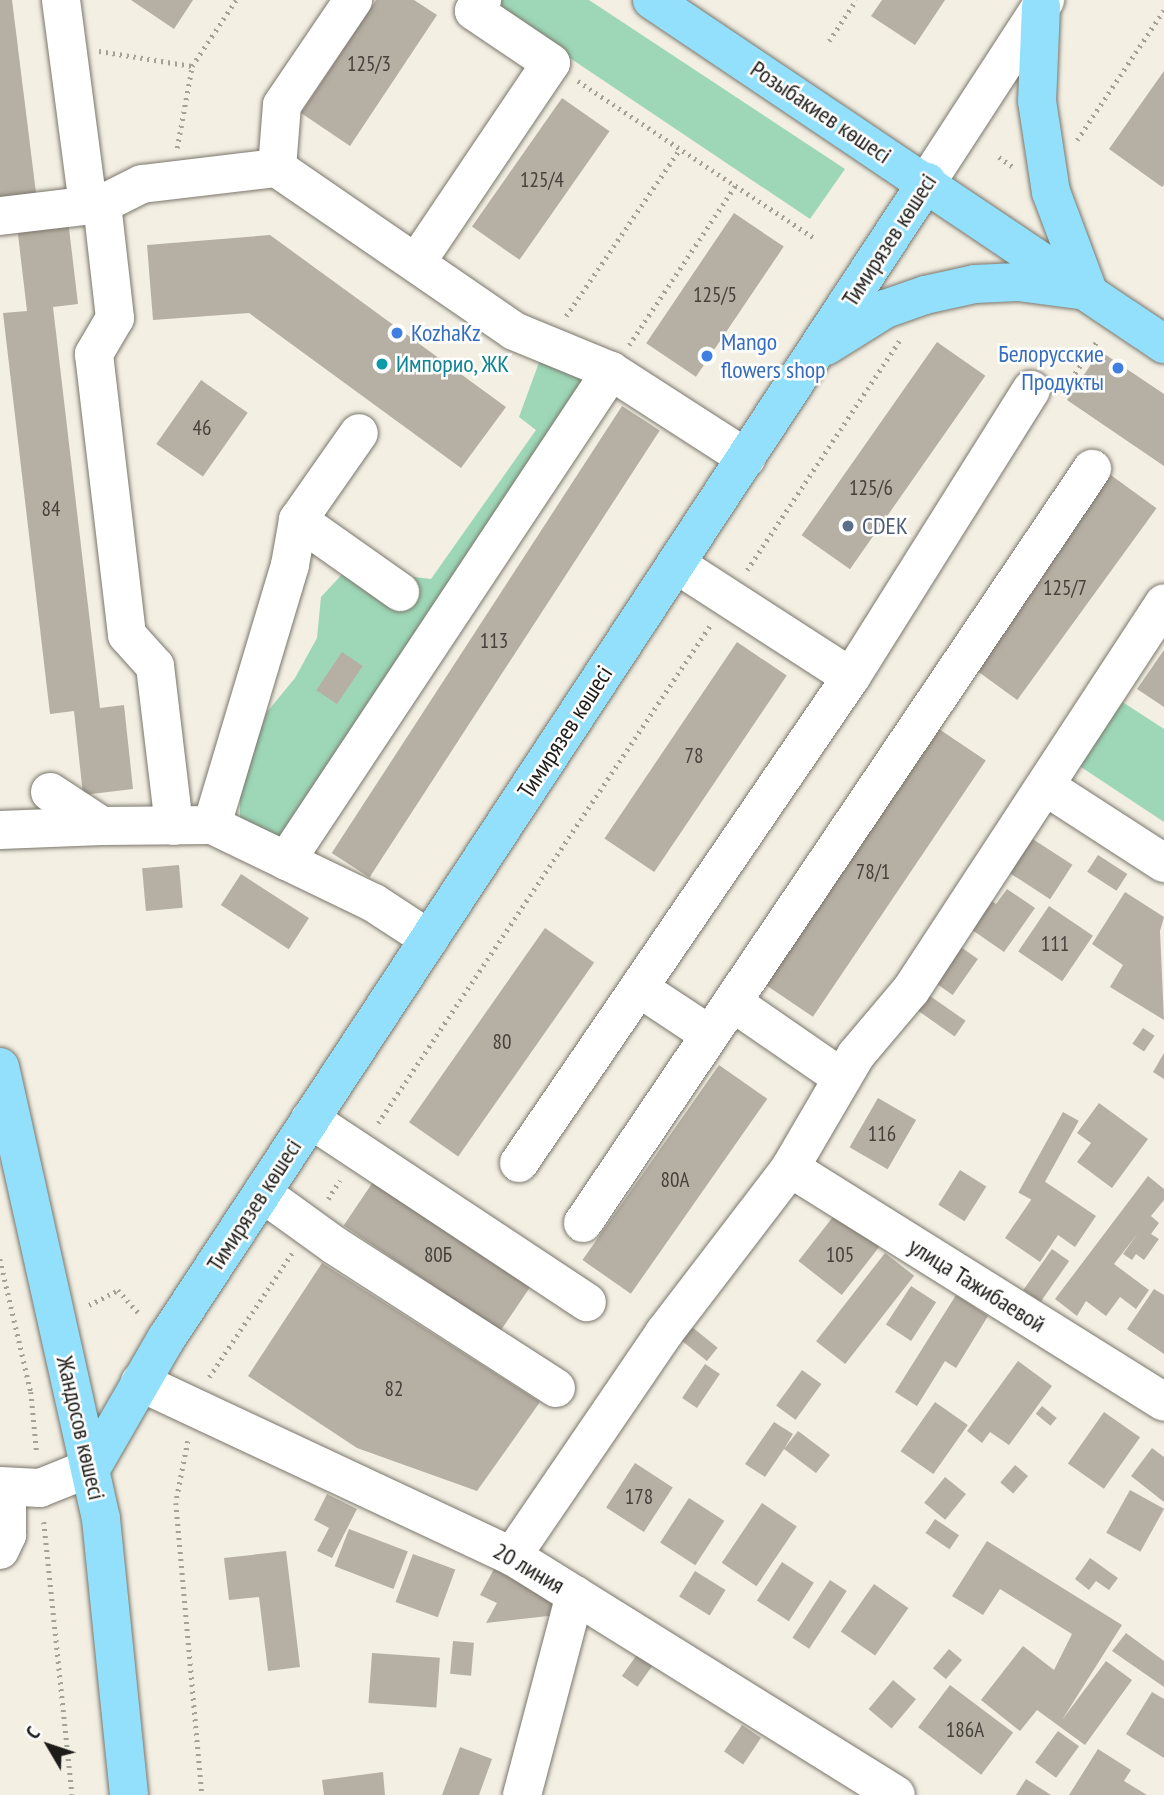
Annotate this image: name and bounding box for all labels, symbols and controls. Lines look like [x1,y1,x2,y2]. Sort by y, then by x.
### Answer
house number: 125/3 [347,51,391,77]
street label: Розыбакиев көшесі [745,54,897,170]
house number: 125/4 [520,167,564,193]
street label: Тимирязев көшесі [835,168,943,312]
house number: 125/5 [693,282,737,308]
place label: KozhaKz [411,319,481,347]
marker: KozhaKz [389,325,405,341]
place label: Mango flowers shop [721,328,826,384]
place label: Белорусские Продукты [998,340,1104,396]
marker: Mango flowers shop [699,348,715,364]
place label: Импорио, ЖК [396,350,511,378]
marker: Импорио, ЖК [374,356,390,372]
marker: Белорусские Продукты [1110,360,1126,376]
house number: 46 [193,415,211,441]
house number: 125/6 [849,475,893,501]
house number: 84 [42,496,60,522]
place label: CDEK [862,512,908,540]
marker: CDEK [840,518,856,534]
house number: 125/7 [1043,575,1087,601]
house number: 113 [480,628,508,654]
street label: Тимирязев көшесі [511,660,619,804]
house number: 78 [685,743,703,769]
house number: 78/1 [856,859,890,885]
house number: 111 [1041,931,1069,957]
house number: 80 [493,1029,511,1055]
house number: 116 [868,1121,896,1147]
street label: Тимирязев көшесі [200,1133,308,1277]
house number: 80А [661,1167,689,1193]
street label: улица Тажибаевой [903,1231,1051,1339]
house number: 80Б [424,1242,452,1268]
house number: 105 [826,1242,854,1268]
street label: Жандосов көшесі [50,1353,112,1503]
house number: 82 [385,1376,403,1402]
house number: 178 [625,1484,653,1510]
street label: 20 линия [488,1536,570,1600]
north arrow [14,1711,84,1781]
house number: 186А [946,1717,984,1743]
text: С [21,1722,45,1744]

